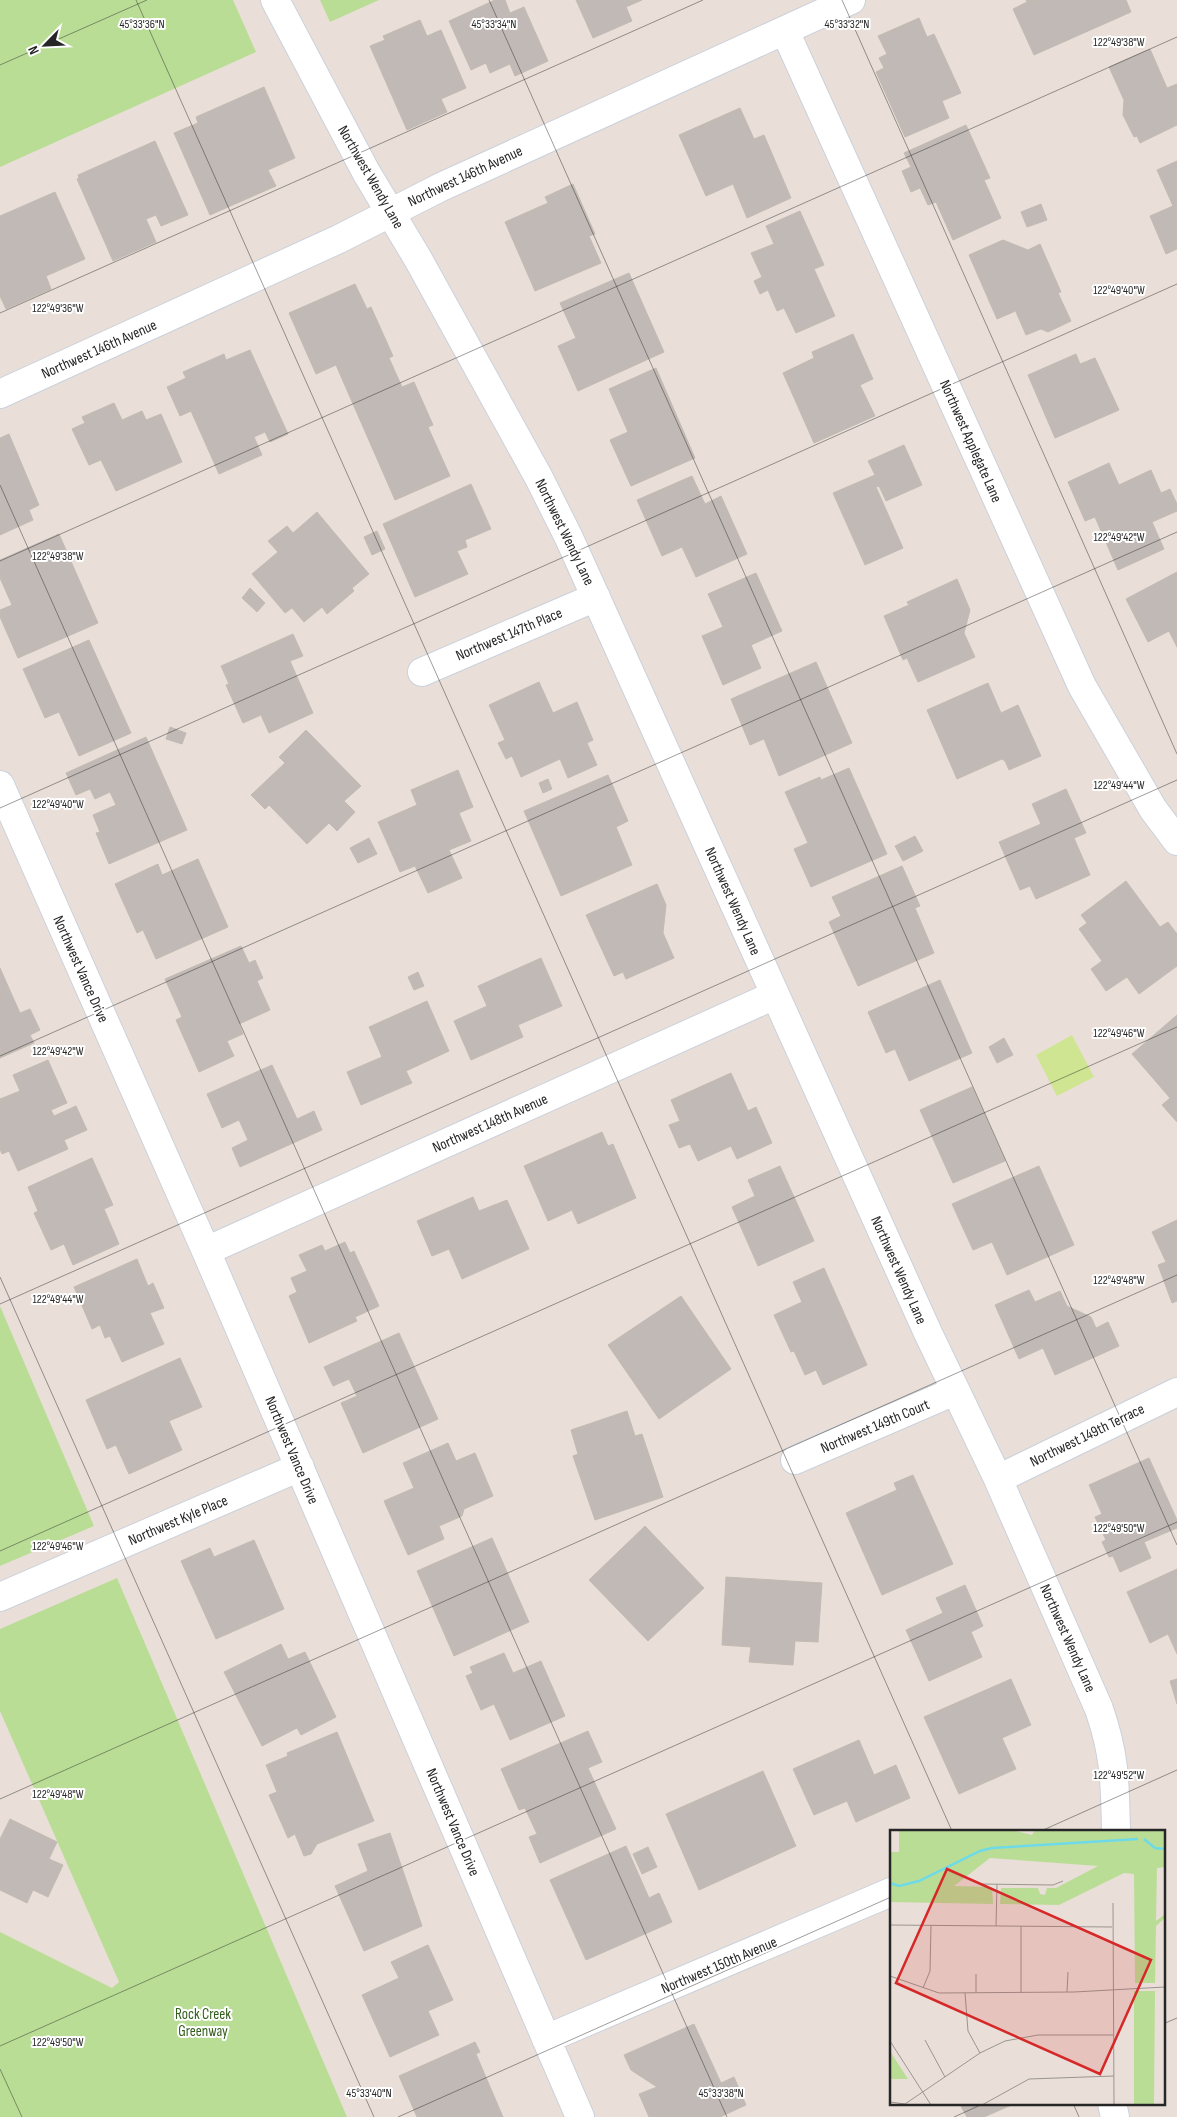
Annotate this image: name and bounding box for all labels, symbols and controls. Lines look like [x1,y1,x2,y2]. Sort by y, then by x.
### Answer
text: 45°33'36"N [119,17,165,32]
text: 45°33'34"N [471,17,517,32]
text: 45°33'32"N [825,17,869,32]
north arrow [20,20,70,70]
text: 122°49'38"W [1093,35,1145,50]
text: N [24,43,43,57]
street label: Northwest Wendy Lane [333,122,408,232]
street label: Northwest 146th Avenue [405,142,526,211]
text: 122°49'40"W [1093,283,1145,298]
text: 122°49'36"W [32,301,84,316]
street label: Northwest 146th Avenue [39,316,160,383]
street label: Northwest Applegate Lane [935,377,1006,505]
street label: Northwest Wendy Lane [531,476,599,589]
text: 122°49'42"W [1093,530,1145,545]
text: 122°49'38"W [32,549,84,564]
street label: Northwest 147th Place [453,603,565,665]
text: 122°49'44"W [1093,778,1145,793]
text: 122°49'40"W [32,797,84,812]
street label: Northwest Wendy Lane [700,844,765,958]
street label: Northwest Vance Drive [48,913,113,1026]
text: 122°49'46"W [1093,1026,1145,1041]
text: 122°49'42"W [32,1044,84,1059]
street label: Northwest 148th Avenue [430,1090,551,1157]
street label: Northwest Wendy Lane [866,1213,931,1327]
text: 122°49'48"W [1093,1273,1145,1288]
text: 122°49'44"W [32,1292,84,1307]
street label: Northwest Vance Drive [260,1393,323,1507]
street label: Northwest 149th Court [818,1395,933,1458]
street label: Northwest 149th Terrace [1027,1400,1148,1471]
street label: Northwest Kyle Place [126,1491,231,1550]
text: 122°49'50"W [1093,1521,1145,1536]
text: 122°49'46"W [32,1539,84,1554]
street label: Northwest Wendy Lane [1035,1581,1100,1695]
street label: Northwest Vance Drive [421,1765,484,1879]
text: 122°49'52"W [1094,1768,1145,1783]
text: 122°49'48"W [32,1787,84,1802]
inset map [890,1830,1164,2104]
street label: Northwest 150th Avenue [658,1932,780,1998]
park label: Rock Creek Greenway [175,2005,231,2041]
text: 122°49'50"W [32,2035,84,2050]
text: 45°33'40"N [346,2086,392,2101]
text: 45°33'38"N [698,2086,744,2101]

